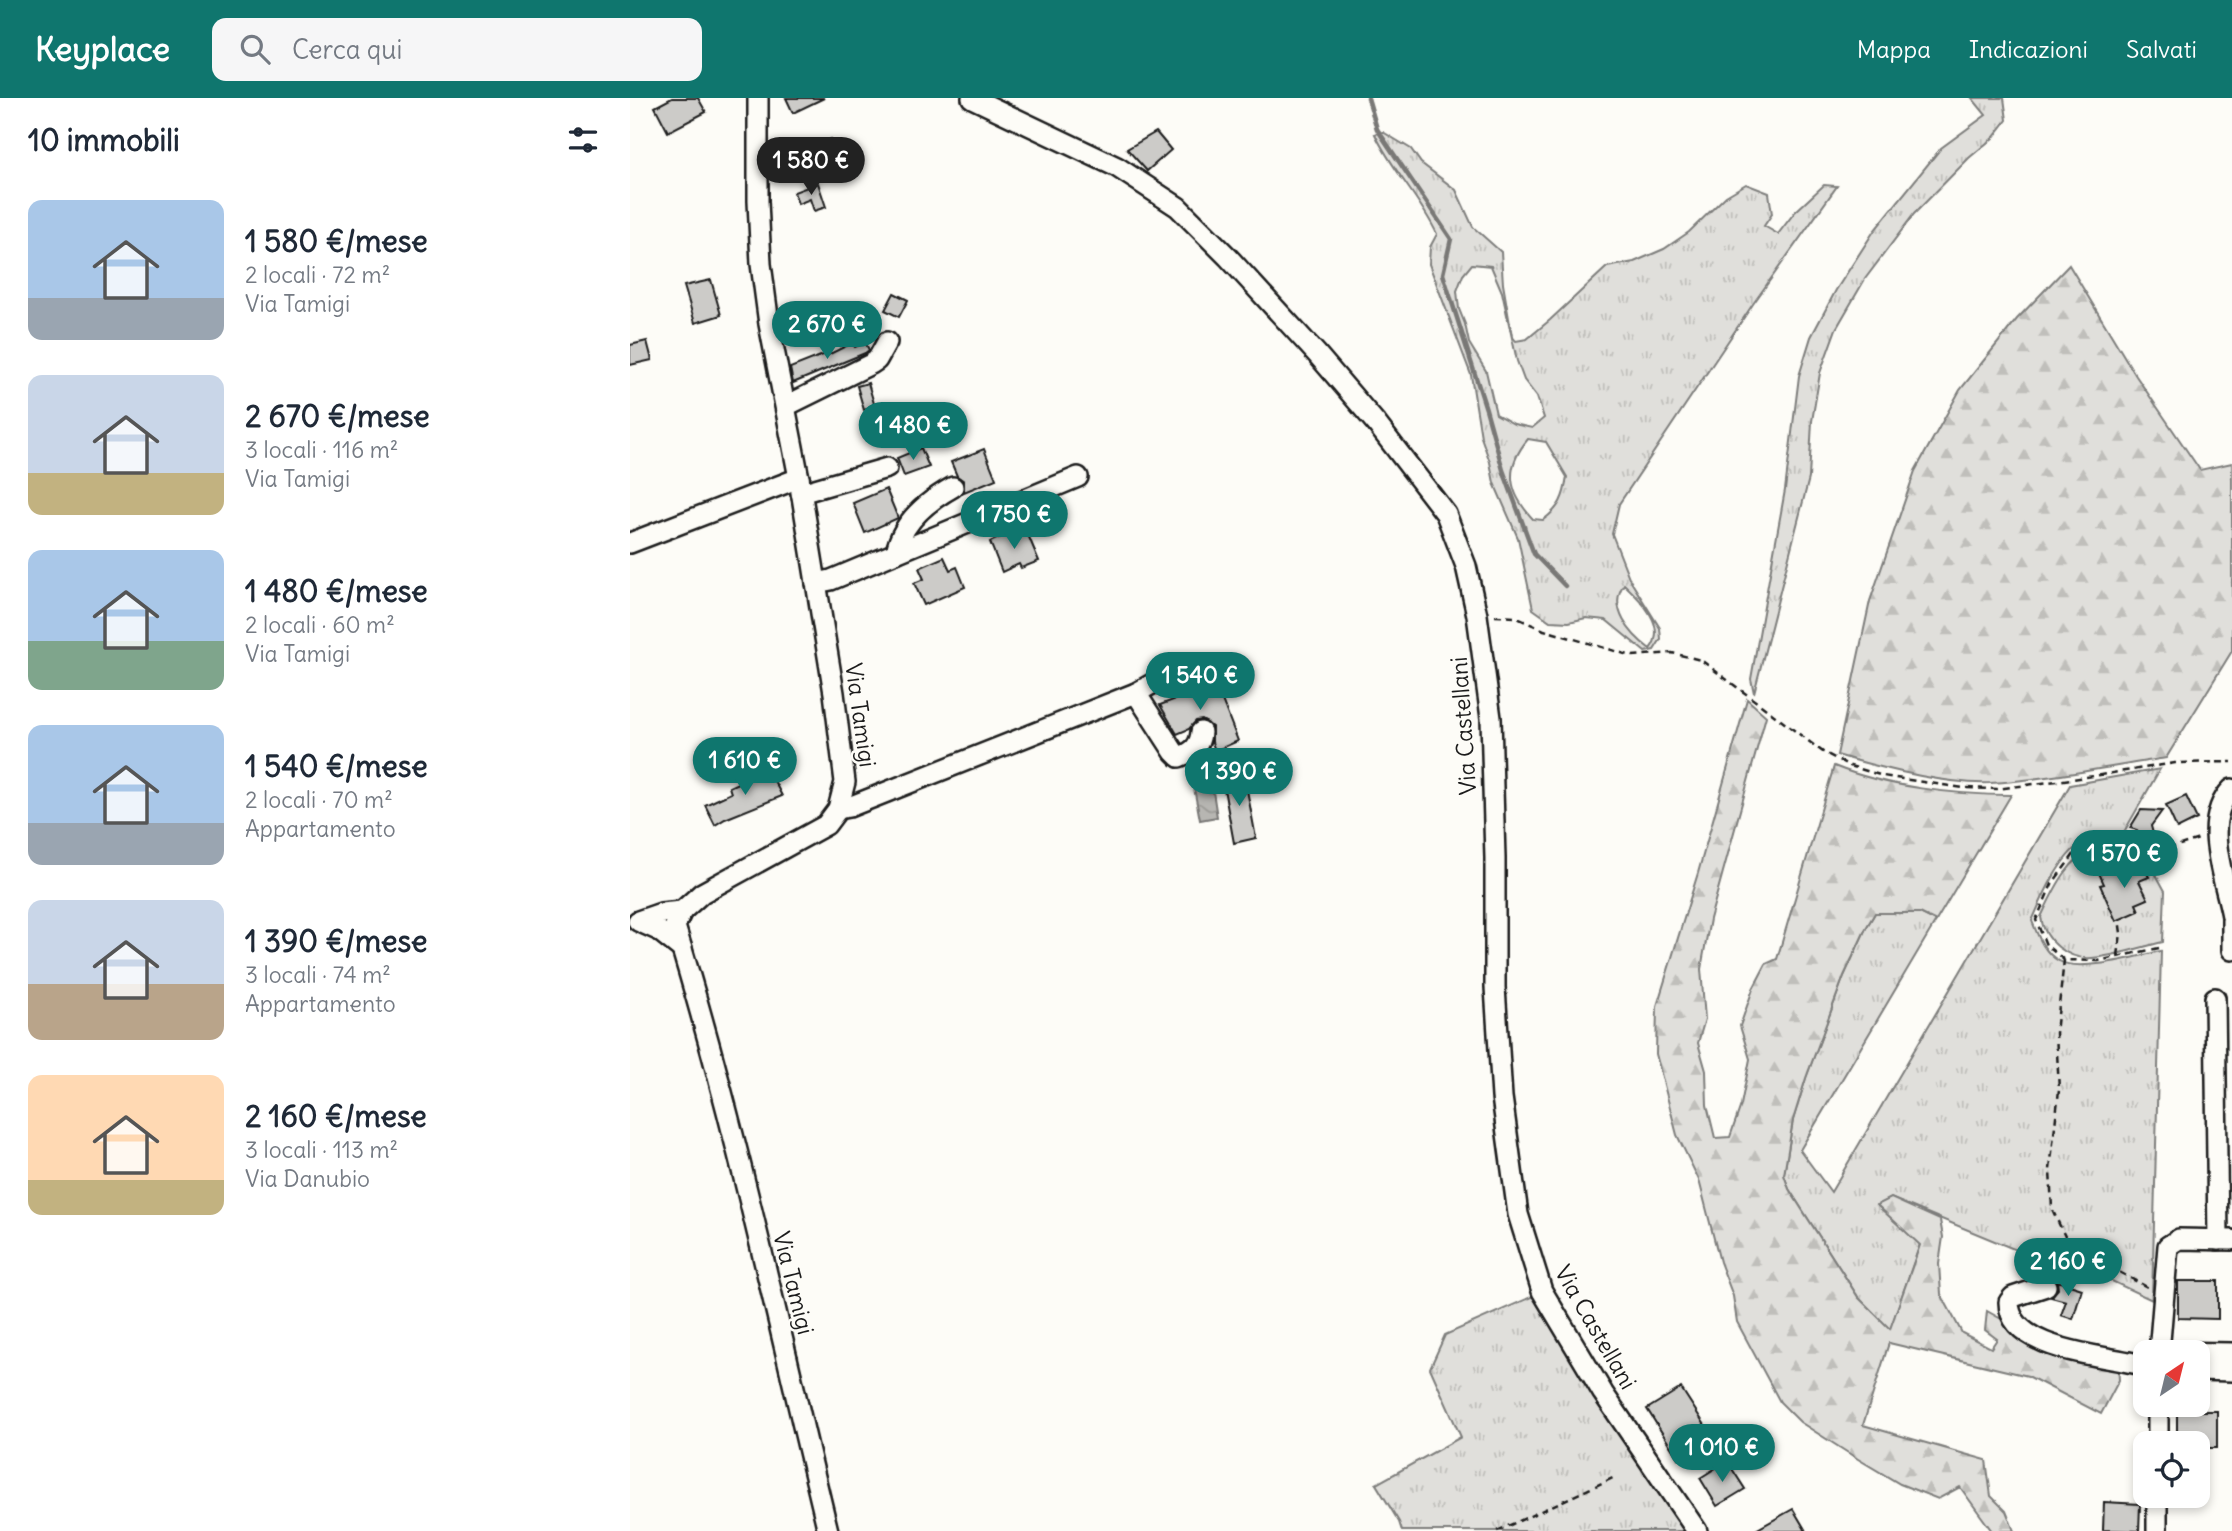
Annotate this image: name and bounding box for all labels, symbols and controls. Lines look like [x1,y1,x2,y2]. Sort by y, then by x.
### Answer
search box [212,18,702,81]
text: Keyplace [35,28,170,70]
icon: search [236,30,274,68]
text: Cerca qui [292,33,402,66]
text: Mappa [1857,34,1931,64]
text: Indicazioni [1969,34,2088,64]
text: Salvati [2126,34,2197,64]
text: 10 immobili [28,121,180,159]
icon: filters [564,121,602,159]
pin: 1 580 € [746,138,876,197]
text: 1 580 € [773,145,849,174]
text: 1 580 €/mese [245,222,428,260]
icon: home [84,228,168,312]
text: 2 locali · 72 m² [245,260,390,289]
text: Via Tamigi [245,289,350,318]
pin: 2 670 € [762,302,892,361]
text: 2 670 € [788,309,866,338]
text: 2 670 €/mese [245,397,430,435]
pin: 1 480 € [848,402,978,462]
icon: home [84,403,168,487]
text: 1 480 € [875,410,951,439]
text: 3 locali · 116 m² [245,435,398,464]
text: Via Tamigi [245,464,350,493]
pin: 1 750 € [949,491,1079,551]
text: 1 750 € [977,499,1051,528]
text: 1 480 €/mese [245,572,428,610]
icon: home [84,578,168,662]
text: 2 locali · 60 m² [245,610,395,639]
text: Via Tamigi [245,639,350,668]
pin: 1 540 € [1135,652,1265,712]
street label: Via Castellani [1444,656,1482,796]
text: 1 540 € [1162,660,1238,689]
street label: Via Tamigi [839,661,883,769]
pin: 1 610 € [680,738,810,797]
text: 1 610 € [709,745,781,774]
text: 1 540 €/mese [245,747,428,785]
pin: 1 390 € [1174,748,1304,808]
icon: home [84,753,168,837]
text: 1 390 € [1201,756,1277,785]
text: 2 locali · 70 m² [245,785,393,814]
text: Appartamento [245,814,396,843]
pin: 1 570 € [2059,830,2189,890]
text: 1 570 € [2087,838,2161,867]
text: 1 390 €/mese [245,922,427,960]
icon: home [84,928,168,1012]
text: 3 locali · 74 m² [245,960,391,989]
text: Appartamento [245,989,396,1018]
text: 2 160 €/mese [245,1097,427,1135]
icon: home [84,1103,168,1187]
text: 3 locali · 113 m² [245,1135,398,1164]
text: Via Danubio [245,1164,370,1193]
street label: Via Tamigi [767,1228,821,1338]
pin: 2 160 € [2003,1238,2133,1298]
text: 2 160 € [2030,1246,2106,1275]
street label: Via Castellani [1549,1260,1643,1394]
north arrow [2133,1340,2210,1418]
map controls [2133,1340,2210,1508]
pin: 1 010 € [1657,1424,1787,1484]
button: locate [2133,1431,2210,1508]
text: 1 010 € [1685,1432,1759,1461]

